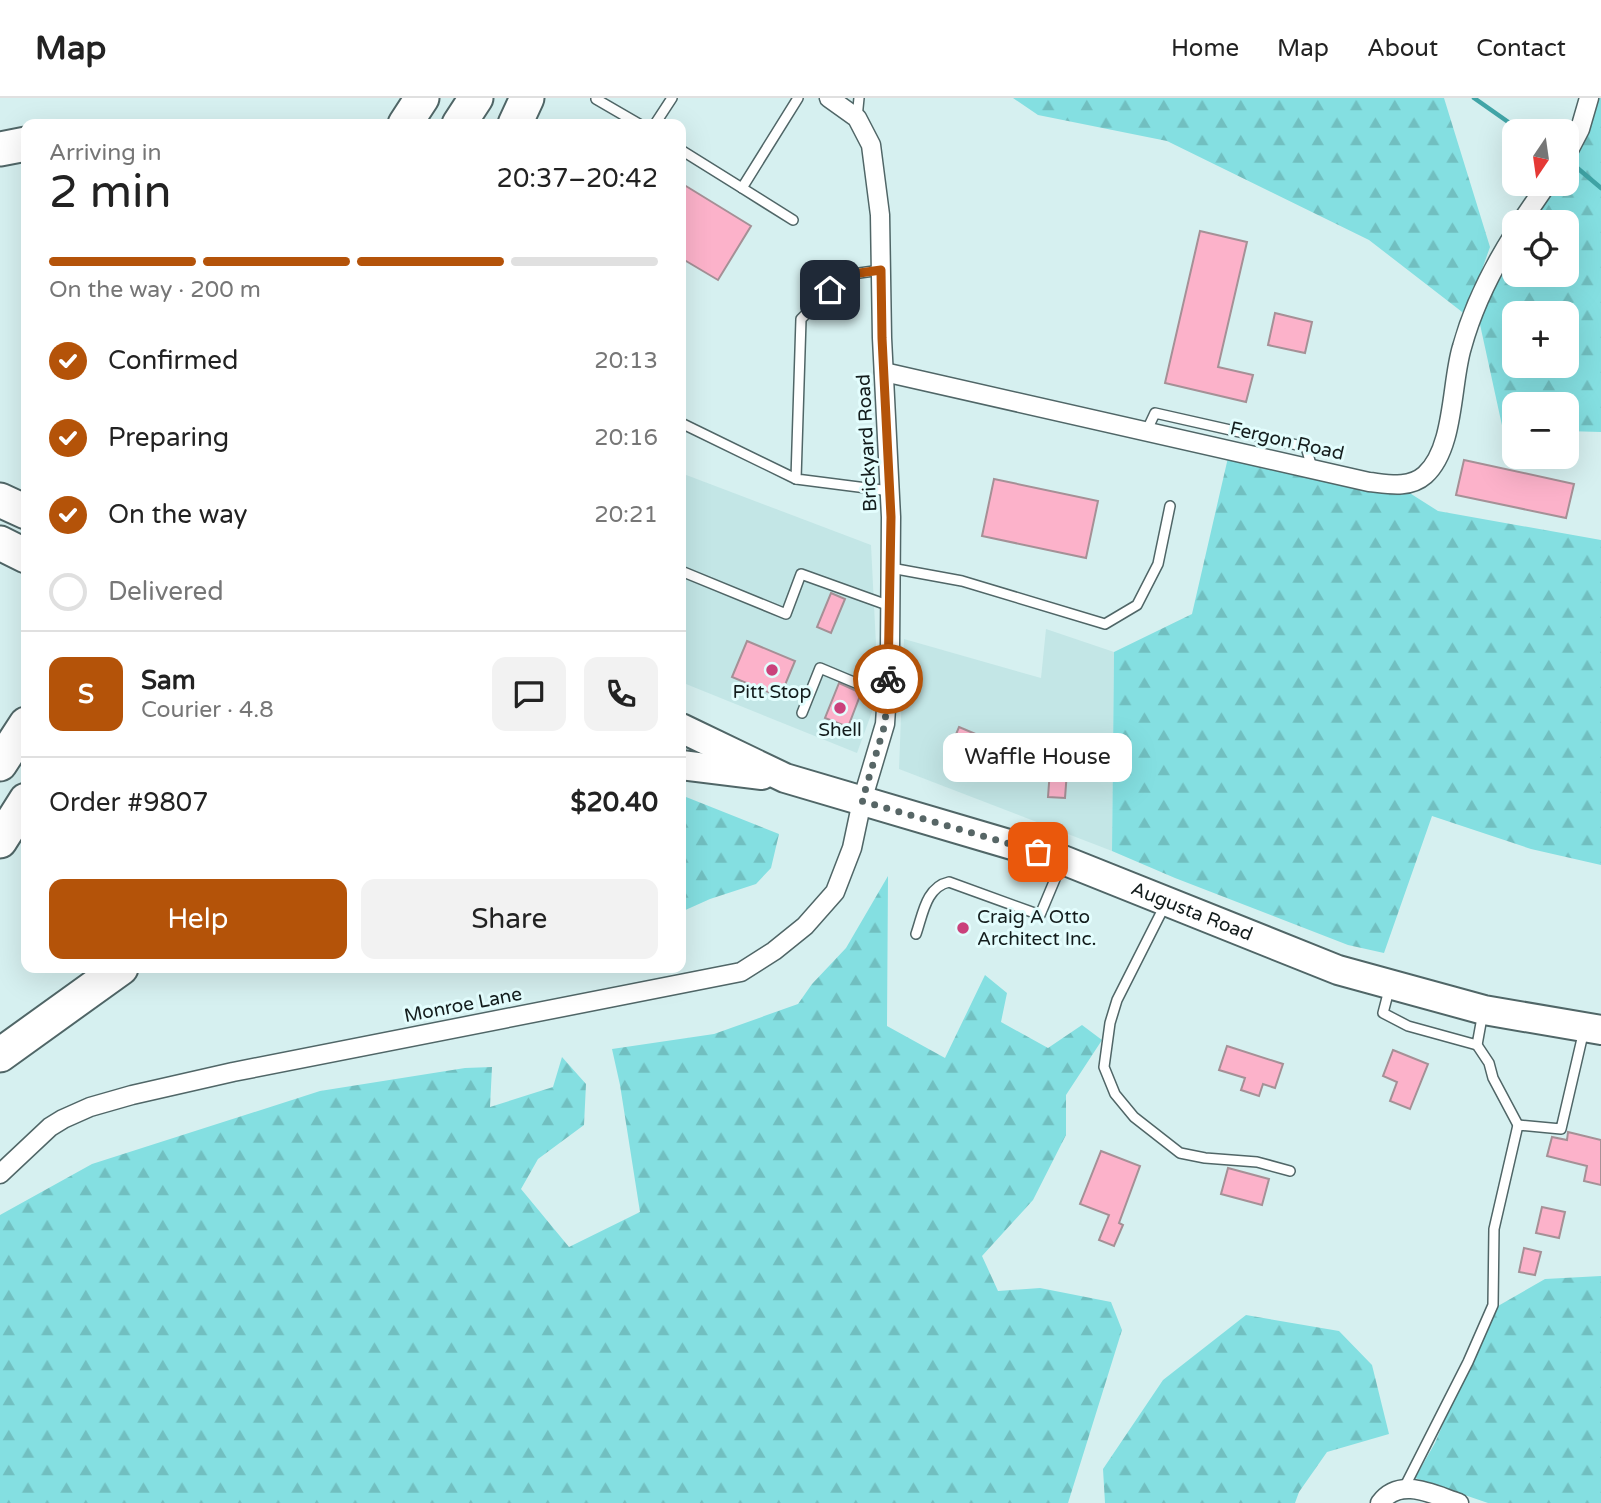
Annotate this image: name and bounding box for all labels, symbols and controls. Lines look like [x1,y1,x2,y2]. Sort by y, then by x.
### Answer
text: Map [35,29,106,68]
text: Home [1171,34,1239,63]
text: Map [1277,34,1329,63]
text: About [1367,34,1438,63]
text: Contact [1476,34,1566,63]
north arrow [1502,119,1578,196]
map controls [1502,119,1579,469]
text: Arriving in [49,139,162,167]
text: 20:37–20:42 [497,163,658,194]
text: 2 min [49,165,172,220]
button: locate [1502,210,1579,287]
pin [800,260,860,320]
icon: home [811,271,849,309]
text: On the way · 200 m [49,276,261,304]
button: + [1502,301,1579,378]
icon: check [49,342,87,380]
text: Confirmed [108,345,238,376]
text: 20:13 [594,347,658,375]
street label: Brickyard Road [852,374,882,512]
button: − [1502,392,1579,469]
street label: Fergon Road [1228,417,1346,465]
icon: check [49,419,87,457]
text: Preparing [108,422,229,453]
text: 20:16 [594,424,658,452]
icon: check [49,496,87,534]
text: On the way [108,499,248,530]
text: 20:21 [594,501,658,529]
text: Delivered [108,576,224,607]
courier [853,644,923,714]
button: chat [492,657,566,731]
button: phone [584,657,658,731]
icon: bike [869,660,907,698]
marker: Pitt Stop [764,662,780,678]
text: Sam [141,665,196,696]
text: S [78,679,94,710]
place label: Pitt Stop [733,681,811,703]
text: Courier · 4.8 [141,696,274,724]
marker: Shell [832,700,848,716]
place label: Shell [818,719,862,741]
callout: Waffle House [944,733,1132,782]
text: Waffle House [964,743,1111,771]
text: Order #9807 [49,787,209,818]
text: $20.40 [570,787,658,818]
pin [1008,822,1068,882]
icon: bag [1019,833,1057,871]
street label: Augusta Road [1128,877,1256,946]
button: Help [49,879,347,959]
button: Share [361,879,658,959]
place label: Craig A Otto Architect Inc. [977,906,1097,950]
marker: Craig A Otto Architect Inc. [955,920,971,936]
street label: Monroe Lane [402,983,524,1027]

